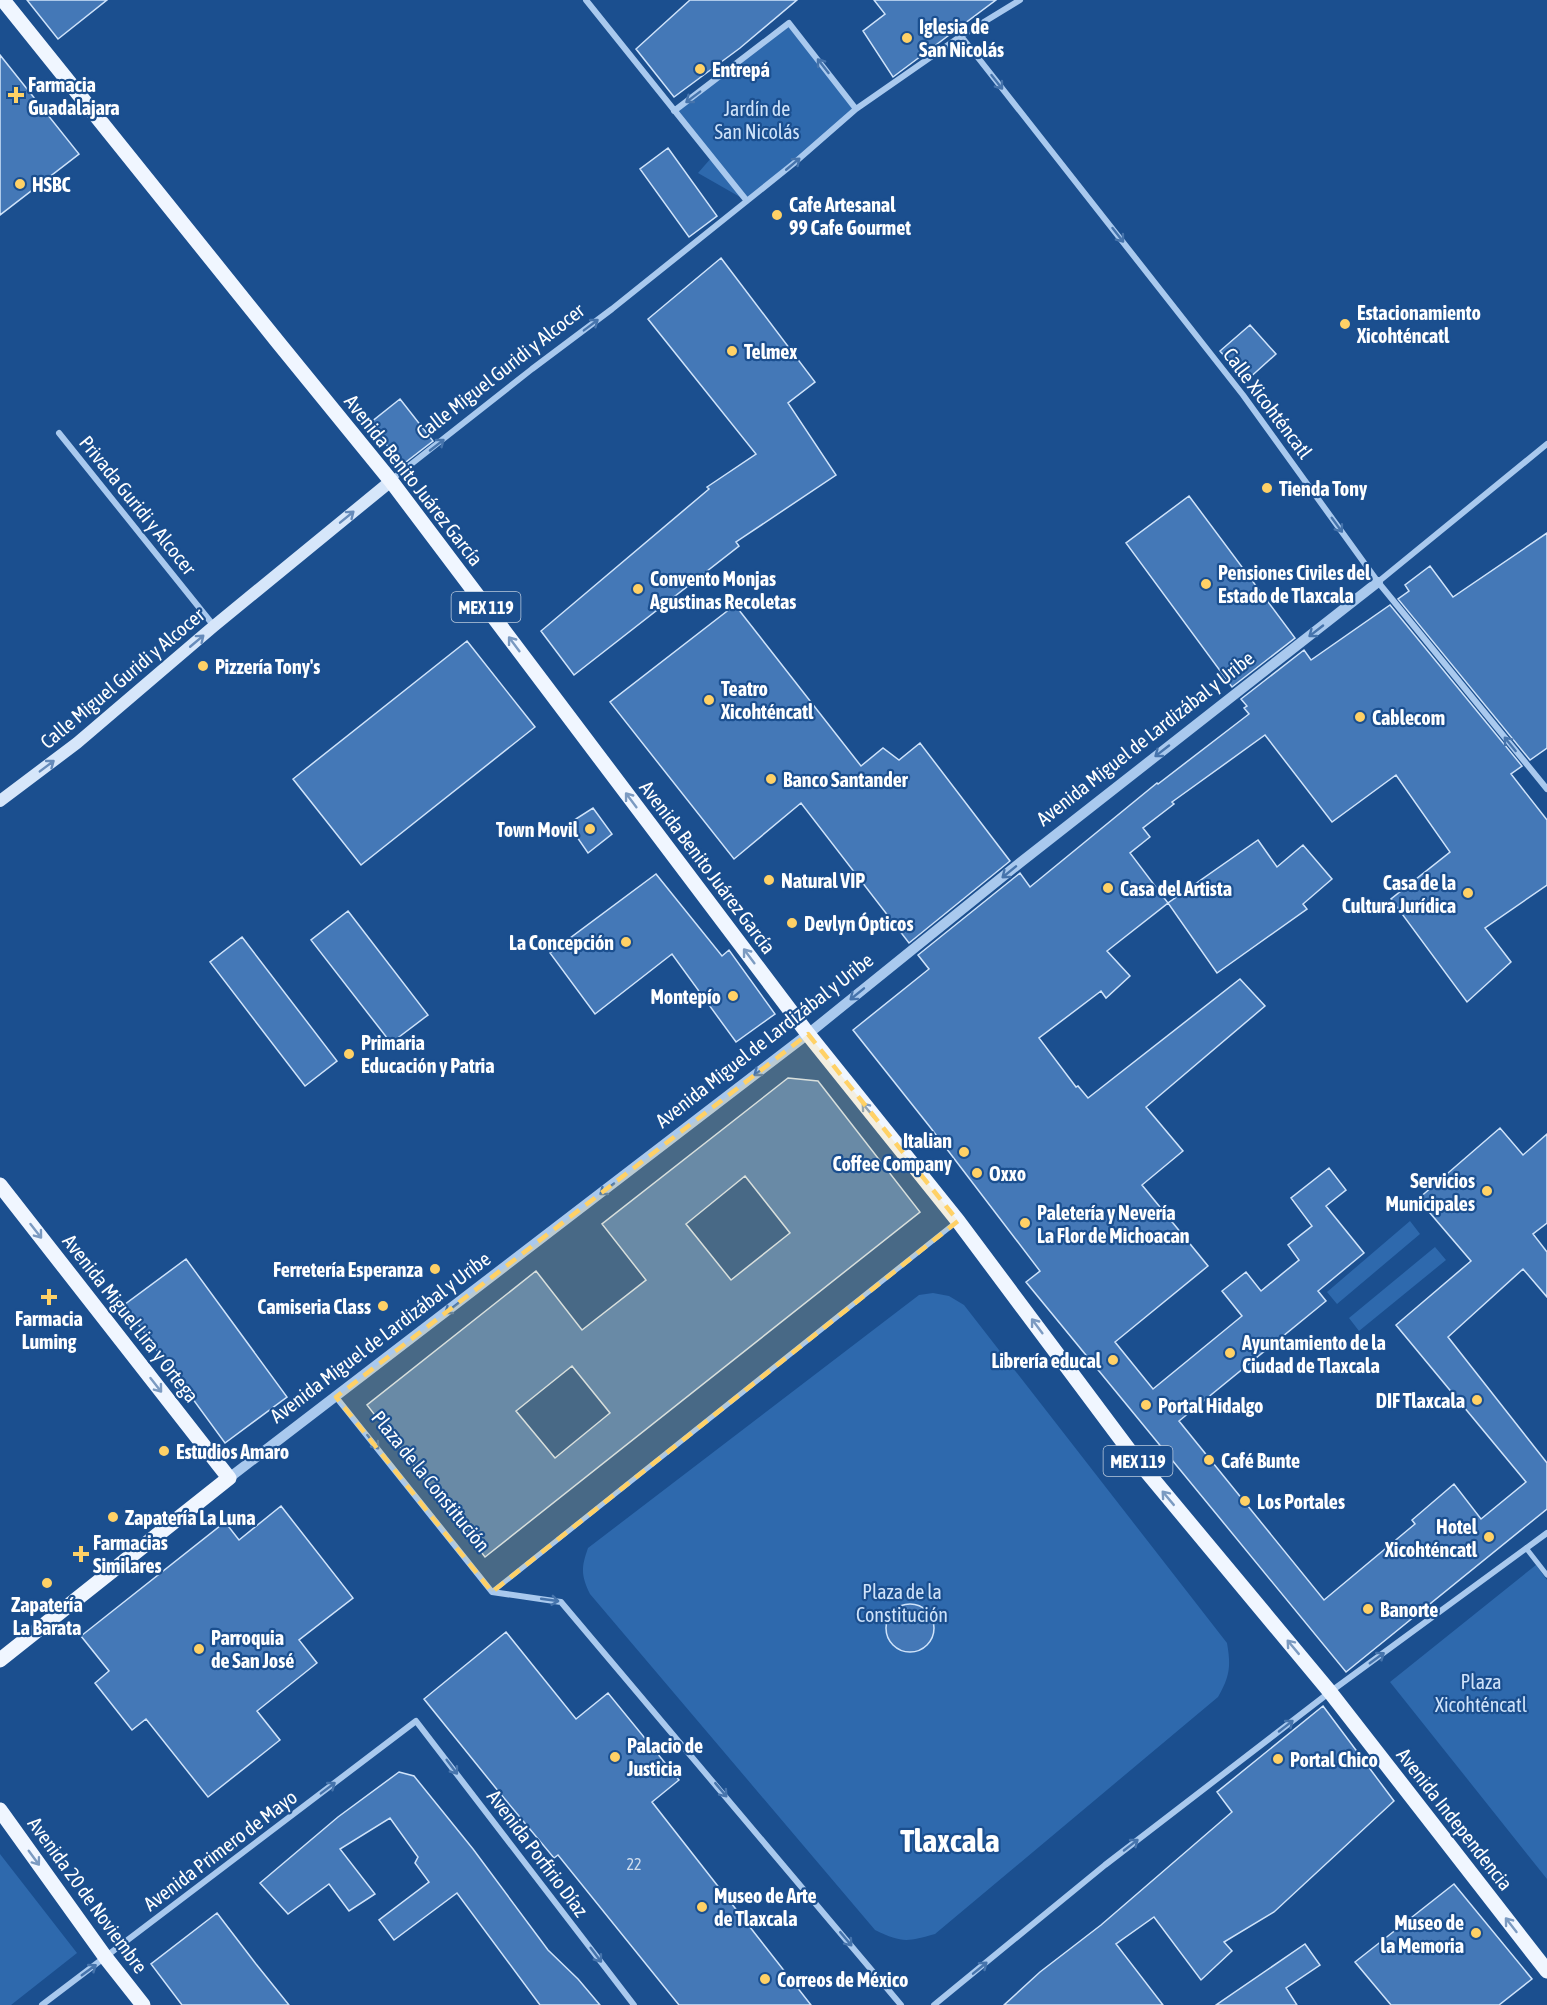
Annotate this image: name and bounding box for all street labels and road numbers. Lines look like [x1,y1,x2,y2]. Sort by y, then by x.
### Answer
street label: Calle Miguel Guridi y Alcocer [412,298,589,444]
street label: Calle Xicohténcatl [1219,343,1318,463]
street label: Avenida Benito Juárez García [340,390,488,570]
street label: Privada Guridi y Alcocer [75,431,202,580]
road number: MEX 119 [452,592,520,622]
street label: Calle Miguel Guridi y Alcocer [35,602,209,753]
street label: Avenida Miguel de Lardizábal y Uribe [1032,646,1258,830]
street label: Avenida Benito Juárez García [635,776,781,958]
street label: Avenida Miguel de Lardizábal y Uribe [651,948,877,1132]
street label: Avenida Miguel Lira y Ortega [58,1230,204,1406]
street label: Avenida Miguel de Lardizábal y Uribe [265,1247,495,1427]
street label: Plaza de la Constitución [367,1406,495,1556]
road number: MEX 119 [1104,1446,1172,1476]
street label: Avenida Independencia [1392,1743,1518,1895]
street label: Avenida Primero de Mayo [139,1785,301,1915]
street label: Avenida Porfirio Díaz [483,1785,593,1921]
street label: Avenida 20 de Noviembre [24,1812,152,1978]

